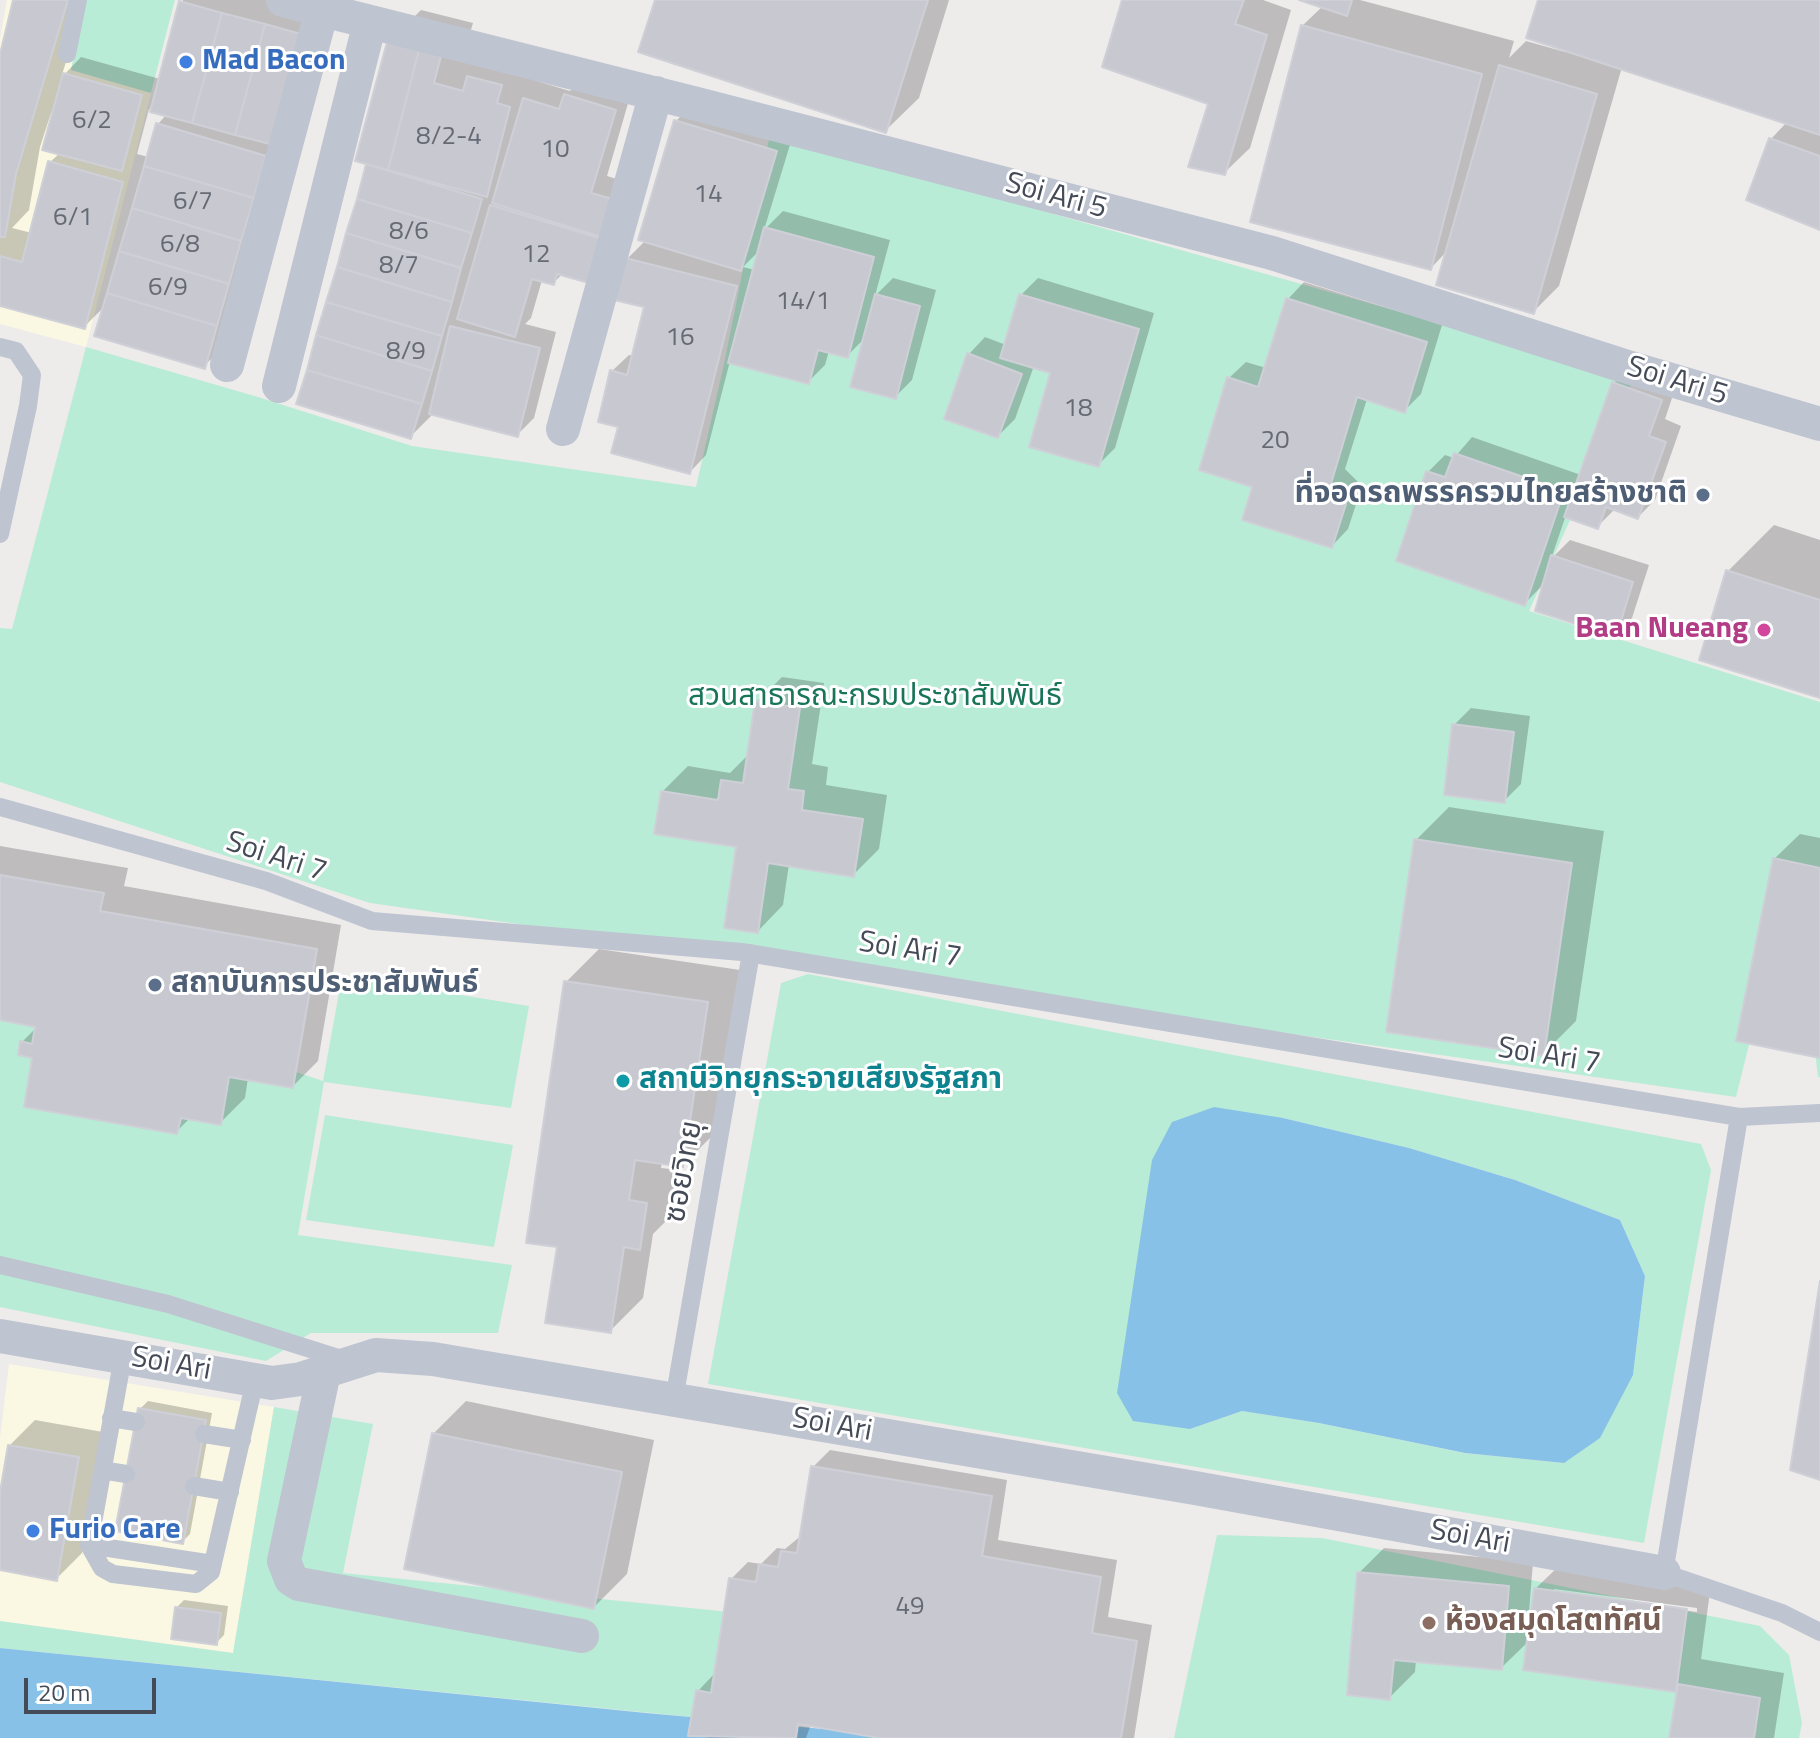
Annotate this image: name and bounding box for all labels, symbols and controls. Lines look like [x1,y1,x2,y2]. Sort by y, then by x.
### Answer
place label: Mad Bacon [202,44,346,80]
marker: Mad Bacon [177,53,195,71]
house number: 6/2 [72,106,112,138]
house number: 8/2-4 [416,122,482,154]
house number: 10 [540,135,570,167]
street label: Soi Ari 5 [1001,166,1111,228]
house number: 14 [693,180,723,212]
house number: 6/7 [173,187,213,219]
house number: 6/1 [53,203,93,235]
house number: 8/6 [389,217,429,249]
house number: 6/8 [160,230,200,262]
house number: 12 [521,240,551,272]
house number: 8/7 [379,251,419,283]
house number: 6/9 [148,273,188,305]
house number: 14/1 [776,287,830,319]
house number: 16 [665,323,695,355]
house number: 8/9 [386,337,426,369]
street label: Soi Ari 5 [1622,350,1732,414]
house number: 18 [1063,394,1093,426]
house number: 20 [1260,426,1290,458]
place label: ที่จอดรถพรรครวมไทยสร้างชาติ [1294,477,1687,513]
marker: ที่จอดรถพรรครวมไทยสร้างชาติ [1694,486,1712,504]
place label: Baan Nueang [1575,612,1748,648]
marker: Baan Nueang [1755,621,1773,639]
park label: สวนสาธารณะกรมประชาสัมพันธ์ [688,680,1062,716]
street label: Soi Ari 7 [221,825,331,891]
street label: Soi Ari 7 [856,925,964,977]
place label: สถาบันการประชาสัมพันธ์ [171,967,478,1003]
marker: สถาบันการประชาสัมพันธ์ [146,976,164,994]
street label: Soi Ari 7 [1495,1031,1603,1083]
place label: สถานีวิทยุกระจายเสียงรัฐสภา [639,1063,1002,1099]
marker: สถานีวิทยุกระจายเสียงรัฐสภา [614,1072,632,1090]
street label: ซอยวิทยุ [658,1118,712,1226]
street label: Soi Ari [128,1340,214,1390]
street label: Soi Ari [789,1401,875,1451]
place label: Furio Care [49,1513,181,1549]
street label: Soi Ari [1427,1513,1513,1563]
marker: Furio Care [24,1522,42,1540]
house number: 49 [895,1592,925,1624]
place label: ห้องสมุดโสตทัศน์ [1445,1605,1662,1641]
marker: ห้องสมุดโสตทัศน์ [1420,1614,1438,1632]
scale bar [28,1662,160,1712]
text: 20 m [38,1674,90,1710]

